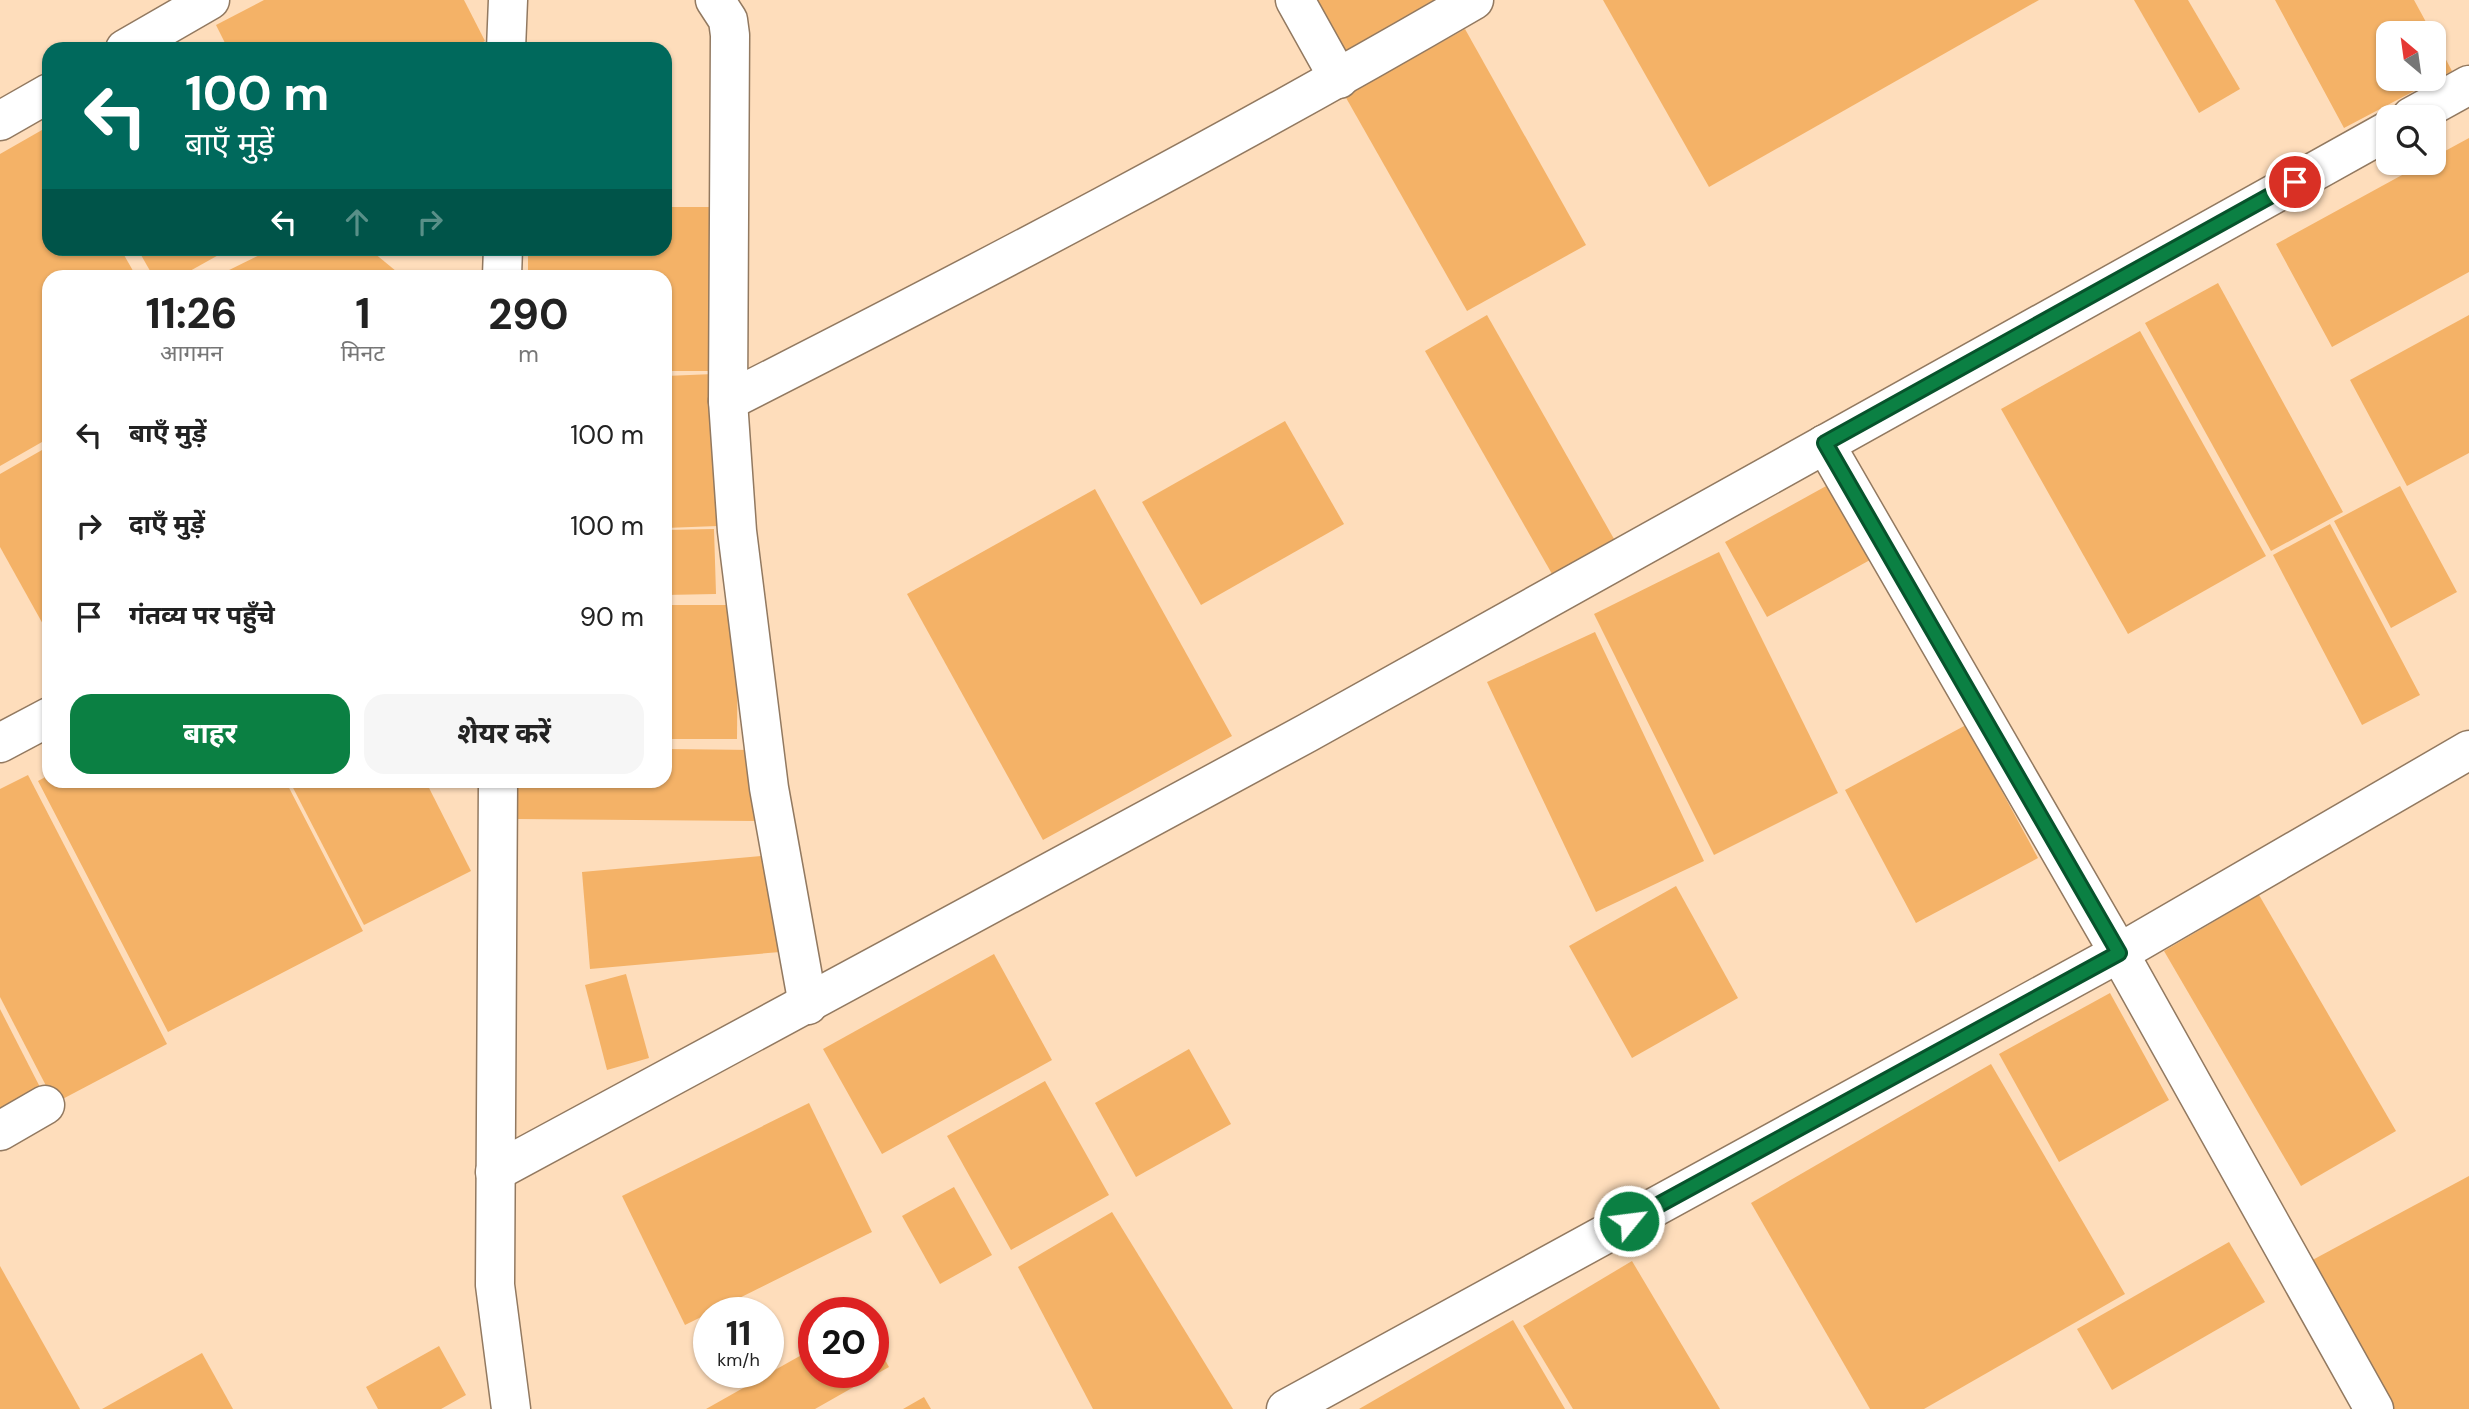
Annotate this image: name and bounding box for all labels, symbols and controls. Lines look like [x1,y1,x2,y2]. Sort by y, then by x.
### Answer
north arrow [2376,21,2446,91]
map controls [2376,21,2446,175]
text: 100 m [185,61,329,125]
icon: left [70,70,161,161]
button: search [2376,105,2446,175]
text: बाएँ मुड़ें [185,123,274,165]
pin [2265,152,2325,212]
icon: arrive [2276,163,2314,201]
icon: left [265,203,303,241]
icon: ahead [338,203,376,241]
icon: right [411,203,449,241]
text: 11:26 [145,286,237,341]
text: 1 [355,286,371,341]
text: 290 [488,287,569,342]
text: आगमन [160,338,223,368]
text: मिनट [341,338,385,368]
text: m [518,339,539,369]
icon: left [70,416,108,454]
text: बाएँ मुड़ें [129,416,206,450]
text: 100 m [570,418,644,452]
icon: right [70,507,108,545]
text: दाएँ मुड़ें [129,507,205,541]
text: 100 m [570,509,644,543]
icon: arrive [70,598,108,636]
text: गंतव्य पर पहुँचे [129,598,275,632]
text: 90 m [580,600,644,634]
button: बाहर [70,694,350,774]
button: शेयर करें [364,694,644,774]
position arrow [1592,1184,1666,1258]
speed limit sign: 20 [798,1297,889,1388]
text: 11 [726,1310,751,1356]
text: km/h [717,1348,760,1372]

